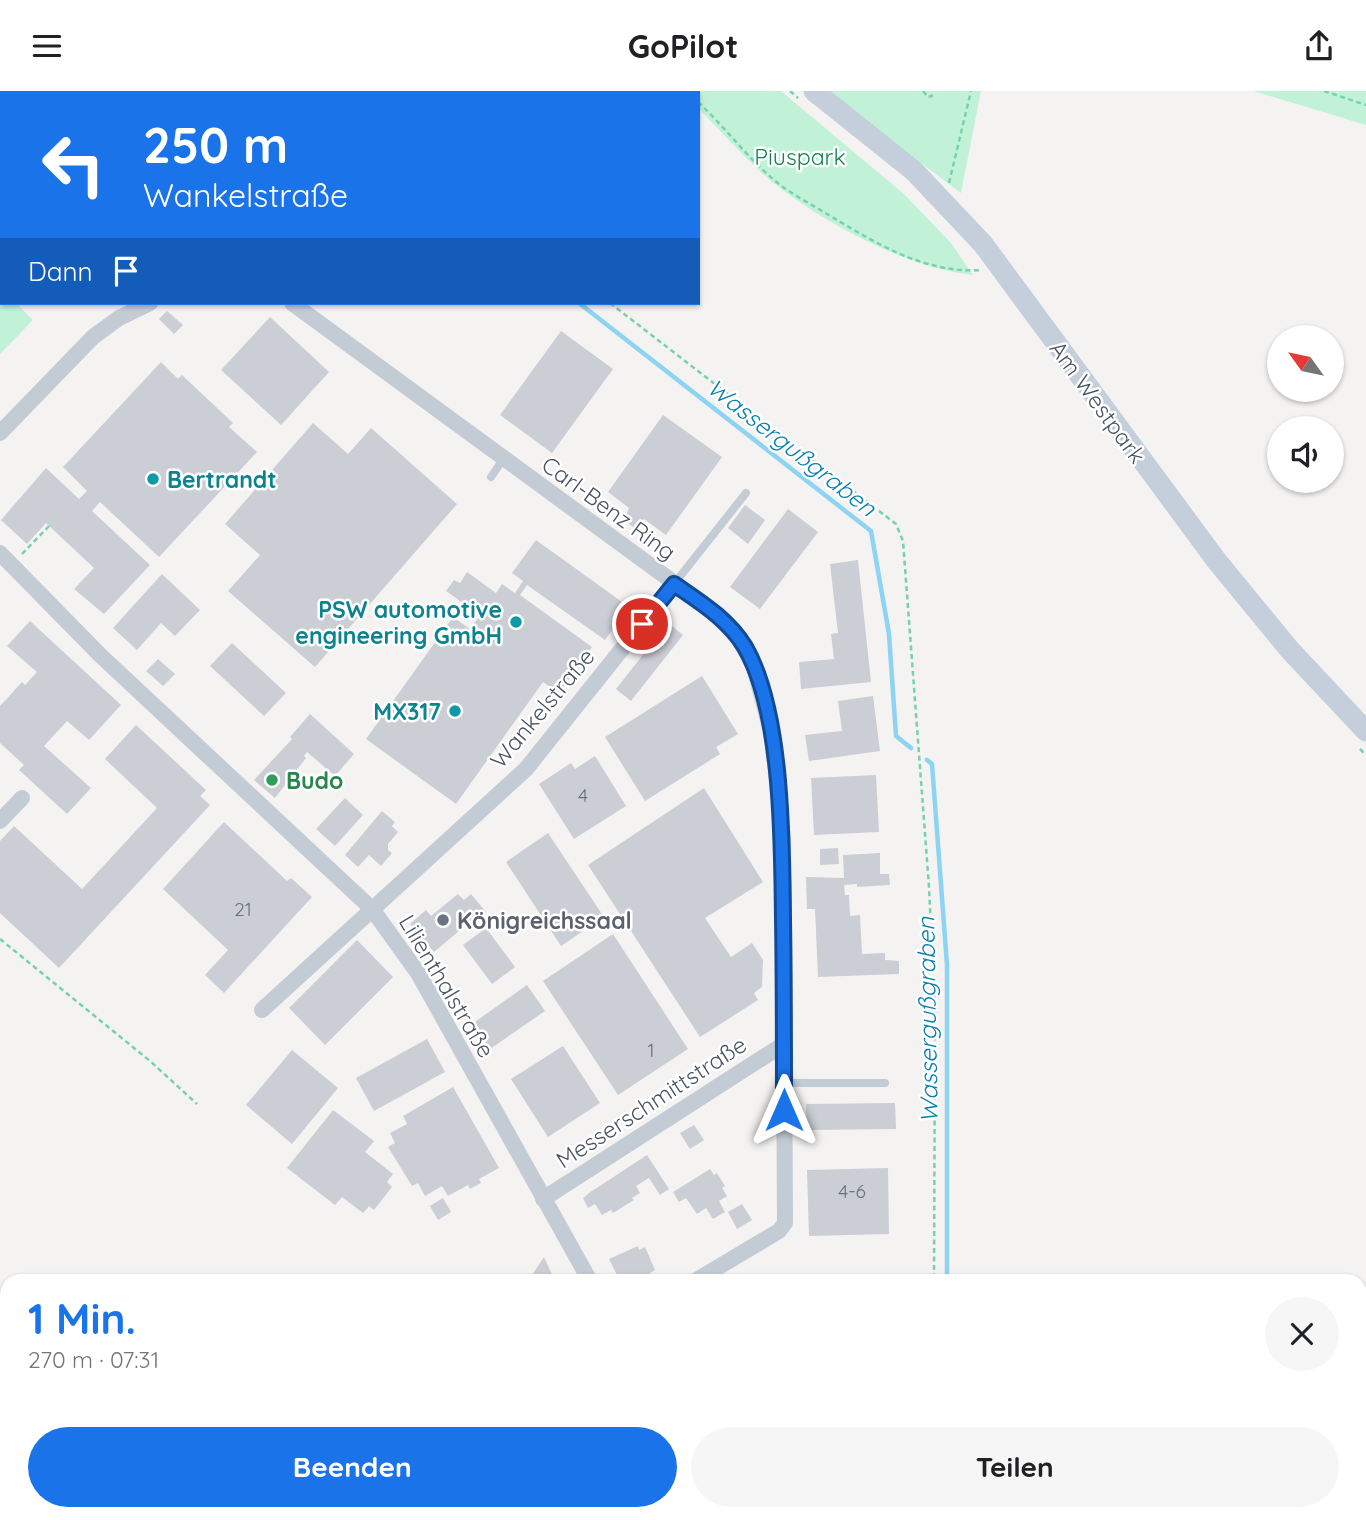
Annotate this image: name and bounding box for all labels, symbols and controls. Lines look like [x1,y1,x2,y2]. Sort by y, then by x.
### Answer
text: GoPilot [628,26,738,66]
icon: menu [28,27,66,65]
icon: share [1300,27,1338,65]
text: 250 m [143,114,288,175]
icon: left [28,119,119,210]
park label: Piuspark [754,142,846,171]
text: Wankelstraße [143,175,348,215]
icon: arrive [107,252,145,290]
text: Dann [28,255,93,288]
north arrow [1267,325,1344,403]
map controls [1267,325,1344,493]
street label: Am Westpark [1044,335,1152,469]
water label: Wassergußgraben [702,372,883,523]
button: sound [1267,416,1344,493]
street label: Carl-Benz Ring [536,450,682,566]
place label: Bertrandt [167,465,277,494]
marker: Bertrandt [145,471,161,487]
pin [612,594,672,654]
place label: PSW automotive engineering GmbH [295,595,502,650]
icon: arrive [623,605,661,643]
marker: PSW automotive engineering GmbH [508,614,524,630]
street label: Wankelstraße [484,642,600,774]
place label: MX317 [373,697,441,726]
marker: MX317 [447,703,463,719]
place label: Budo [286,766,343,795]
marker: Budo [264,772,280,788]
house number: 4 [578,783,588,807]
house number: 21 [234,897,252,921]
place label: Königreichssaal [457,906,632,935]
street label: Lilienthalstraße [393,909,501,1063]
marker: Königreichssaal [435,912,451,928]
water label: Wassergußgraben [910,916,944,1123]
street label: Messerschmittstraße [550,1030,752,1174]
house number: 1 [647,1038,655,1062]
position arrow [747,1073,821,1147]
house number: 4-6 [838,1179,866,1203]
text: 1 Min. [28,1292,136,1345]
button: close [1265,1297,1339,1371]
text: 270 m · 07:31 [28,1345,159,1374]
button: Beenden [28,1427,677,1507]
button: Teilen [691,1427,1339,1507]

